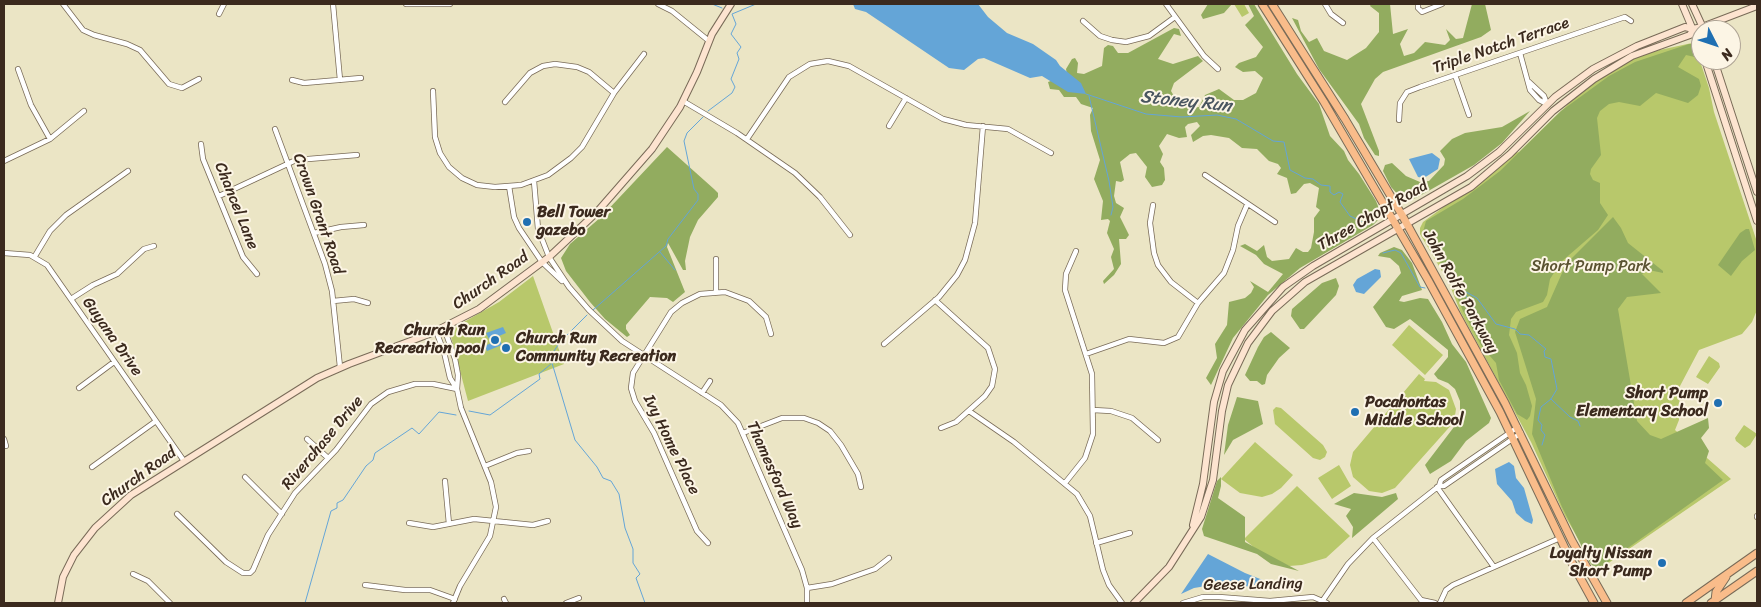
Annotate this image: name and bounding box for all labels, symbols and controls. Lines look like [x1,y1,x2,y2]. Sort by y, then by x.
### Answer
street label: Triple Notch Terrace [1430,14,1572,78]
north arrow [1691,20,1741,70]
text: N [1714,43,1740,66]
water label: Stoney Run [1139,86,1233,118]
street label: Crown Grant Road [288,151,348,277]
street label: Chancel Lane [210,160,262,252]
street label: Three Chopt Road [1314,177,1432,255]
place label: Bell Tower gazebo [537,203,610,241]
marker: Bell Tower gazebo [521,216,533,228]
street label: John Rolfe Parkway [1418,227,1502,357]
street label: Church Road [449,248,533,314]
park label: Short Pump Park [1531,257,1651,277]
street label: Guyana Drive [78,294,146,380]
place label: Church Run Recreation pool [375,321,485,359]
place label: Church Run Community Recreation [516,329,676,367]
marker: Church Run Recreation pool [489,334,501,346]
marker: Church Run Community Recreation [500,342,512,354]
place label: Short Pump Elementary School [1576,384,1708,422]
street label: Riverchase Drive [278,392,368,494]
street label: Ivy Home Place [639,392,703,498]
place label: Pocahontas Middle School [1365,393,1464,431]
marker: Short Pump Elementary School [1712,397,1724,409]
marker: Pocahontas Middle School [1349,406,1361,418]
street label: Thamesford Way [742,418,806,532]
street label: Church Road [98,443,180,511]
place label: Loyalty Nissan Short Pump [1550,544,1652,582]
marker: Loyalty Nissan Short Pump [1656,557,1668,569]
street label: Geese Landing [1203,575,1303,595]

